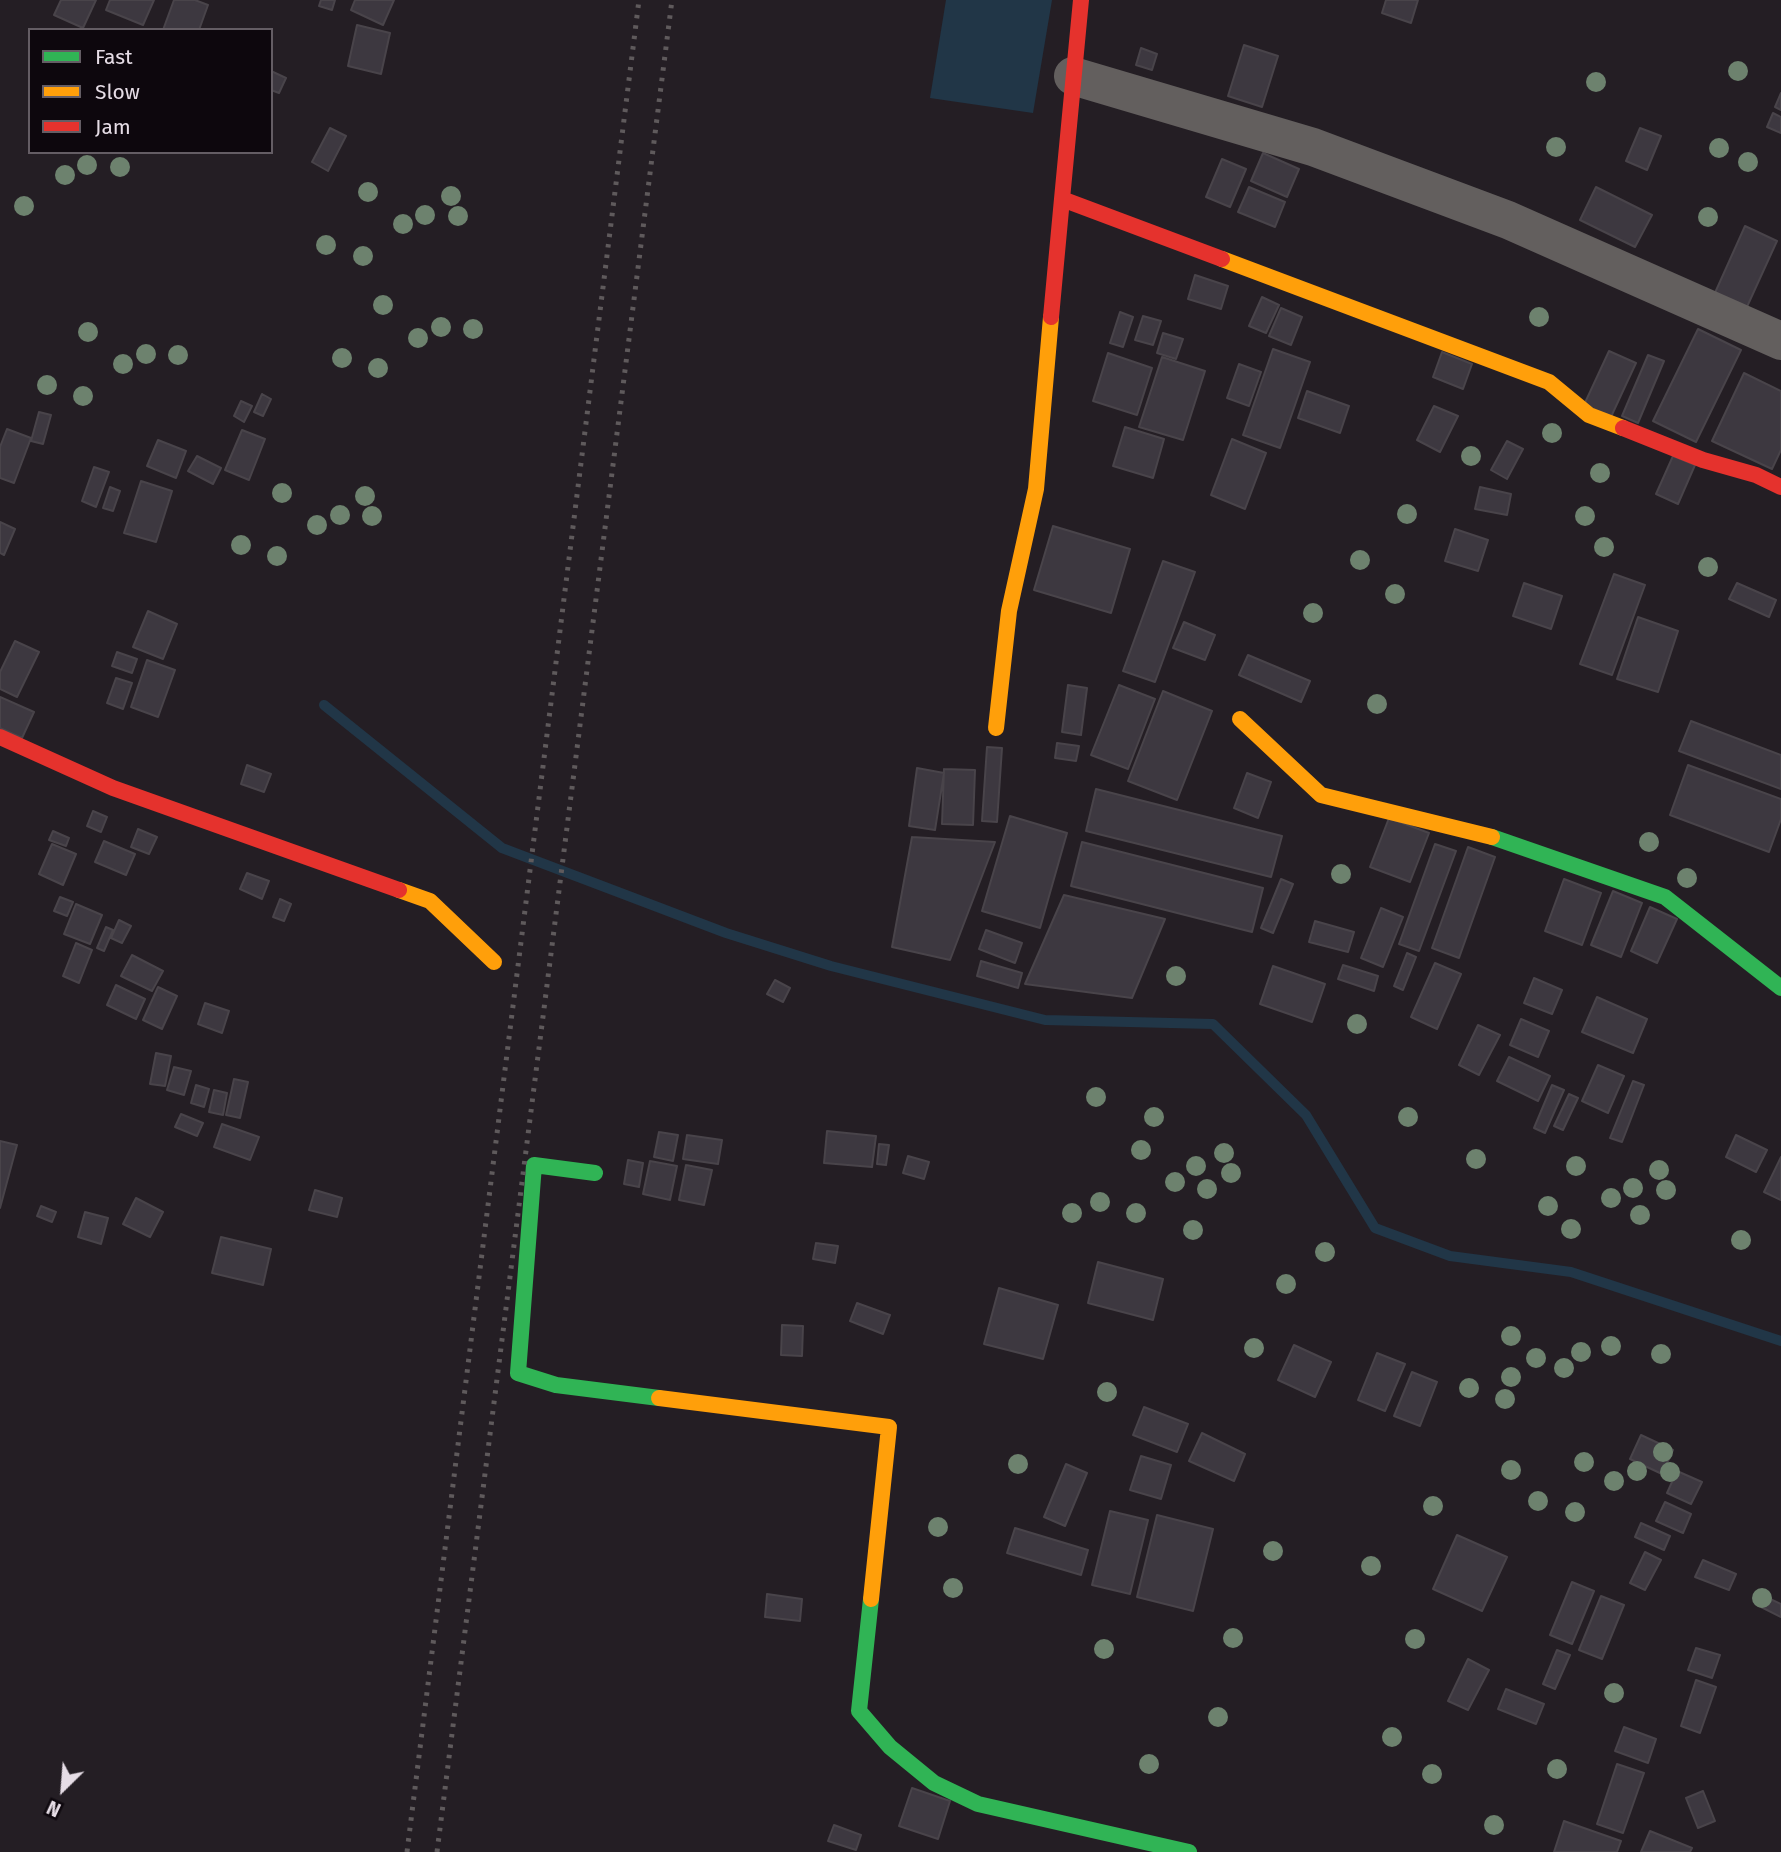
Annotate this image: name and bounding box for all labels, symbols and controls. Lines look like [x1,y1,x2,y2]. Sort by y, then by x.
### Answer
legend [28,28,273,154]
text: Fast [95,44,133,70]
text: Slow [95,79,140,105]
text: Jam [95,114,131,140]
north arrow [28,1754,98,1824]
text: N [43,1795,64,1822]

